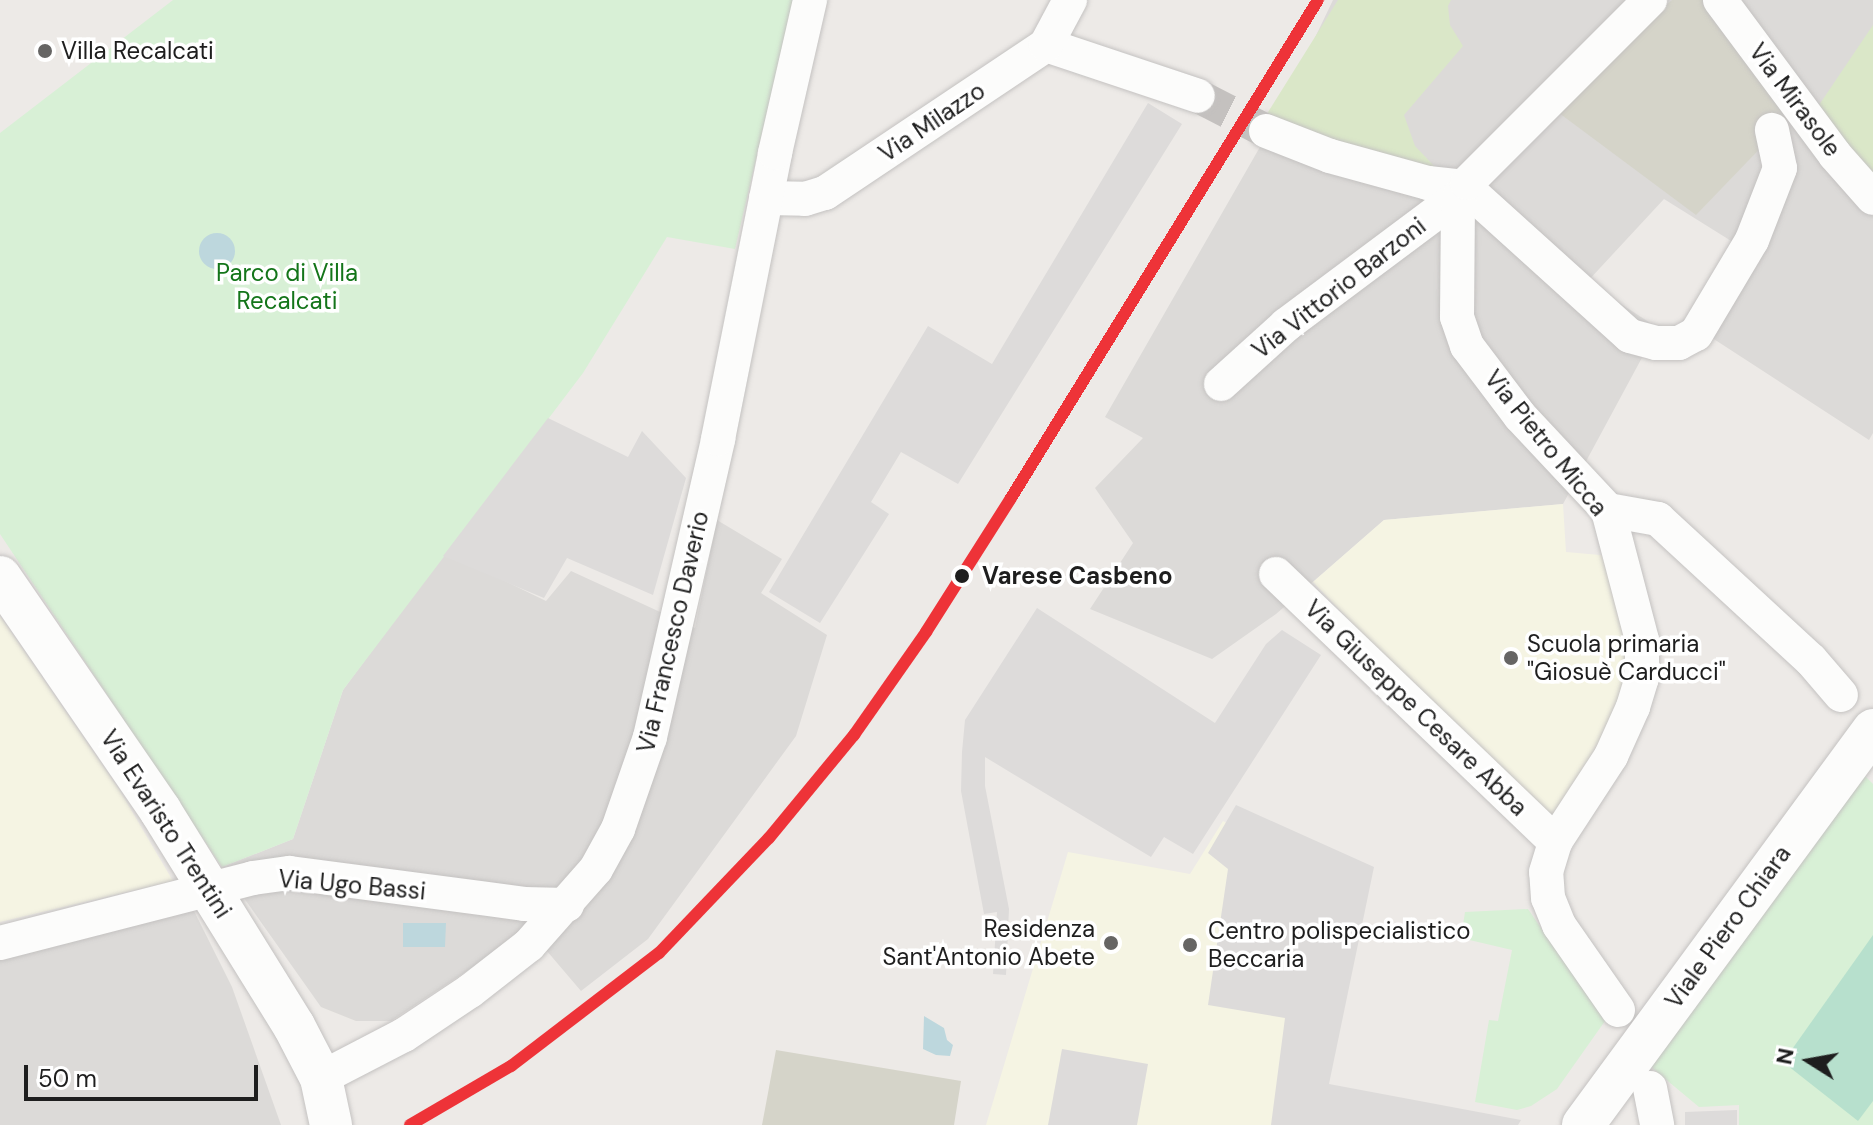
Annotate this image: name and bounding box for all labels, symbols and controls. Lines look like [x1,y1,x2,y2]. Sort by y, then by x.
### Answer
place label: Villa Recalcati [61,37,214,65]
street label: Via Mirasole [1743,38,1847,162]
marker: Villa Recalcati [36,42,54,60]
street label: Via Milazzo [873,76,991,168]
street label: Via Vittorio Barzoni [1247,211,1431,365]
park label: Parco di Villa Recalcati [216,259,358,315]
street label: Via Pietro Micca [1478,364,1614,522]
street label: Via Francesco Daverio [631,508,715,756]
place label: Varese Casbeno [982,562,1173,590]
marker: Varese Casbeno [949,563,975,589]
street label: Via Giuseppe Cesare Abba [1299,594,1533,822]
place label: Scuola primaria "Giosuè Carducci" [1527,630,1726,686]
marker: Scuola primaria "Giosuè Carducci" [1502,649,1520,667]
street label: Via Evaristo Trentini [94,725,238,923]
street label: Viale Piero Chiara [1659,840,1797,1014]
street label: Via Ugo Bassi [277,864,427,906]
place label: Residenza Sant'Antonio Abete [882,915,1095,971]
place label: Centro polispecialistico Beccaria [1208,917,1470,973]
marker: Residenza Sant'Antonio Abete [1102,934,1120,952]
marker: Centro polispecialistico Beccaria [1179,934,1201,956]
north arrow [1769,1021,1849,1101]
text: N [1769,1046,1801,1067]
scale bar [28,1049,262,1099]
text: 50 m [38,1063,97,1094]

